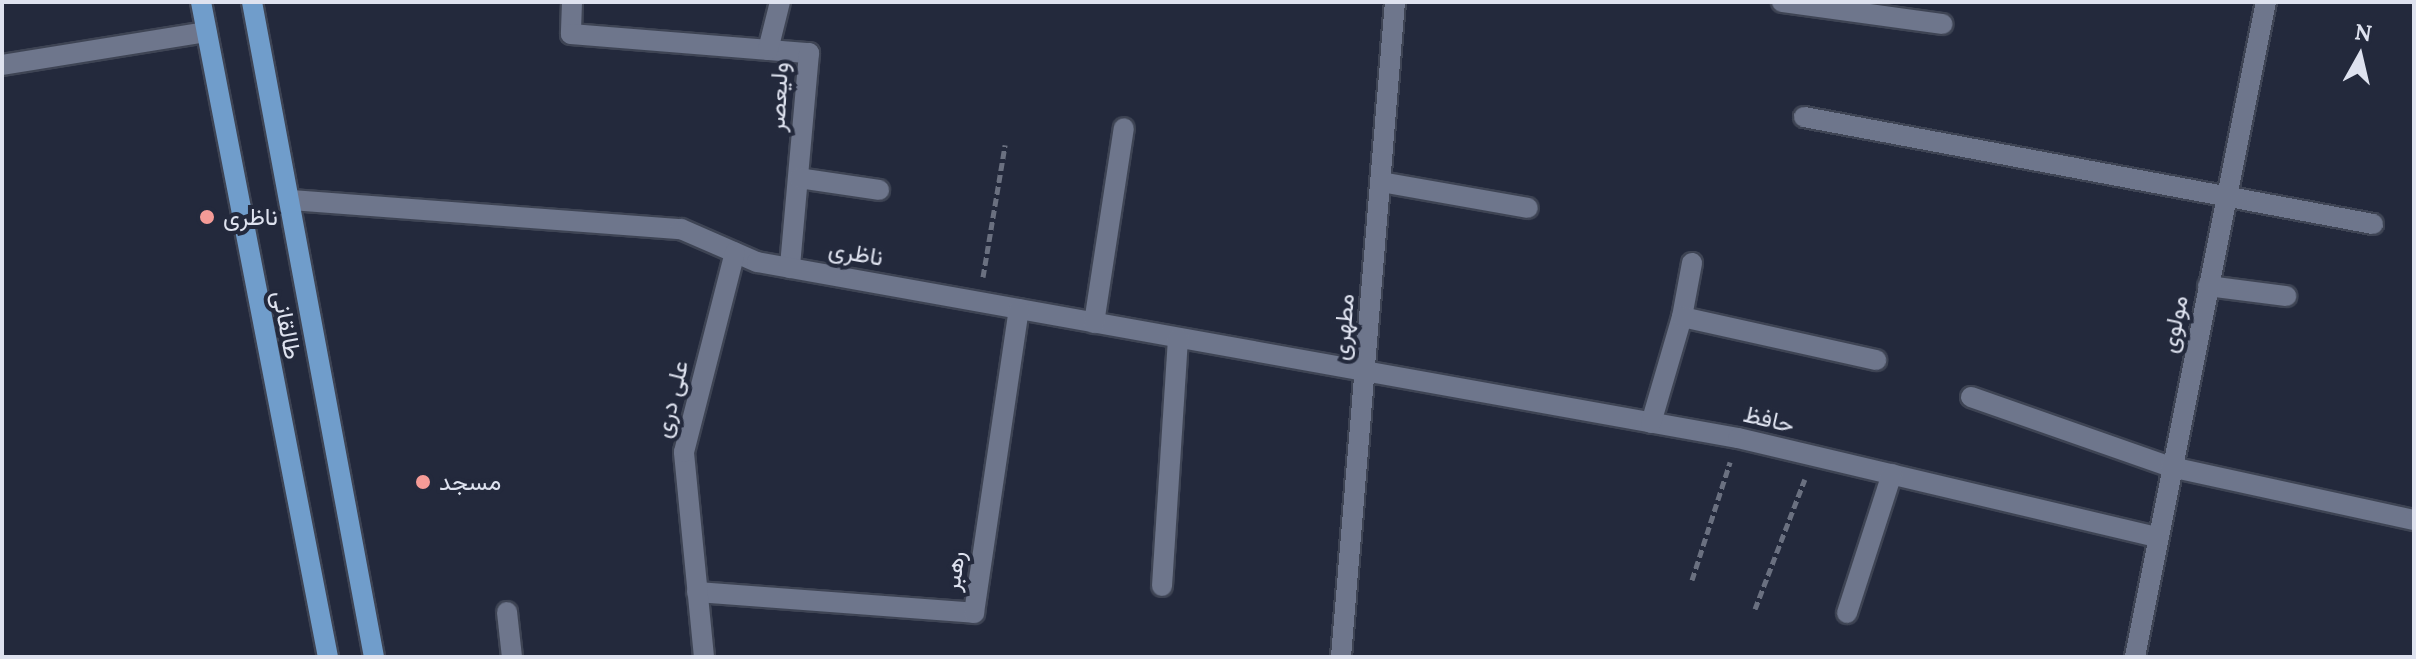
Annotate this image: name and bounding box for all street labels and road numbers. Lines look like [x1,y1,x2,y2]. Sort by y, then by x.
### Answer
street label: ولیعصر [762,61,794,133]
street label: ناظری [826,234,886,272]
street label: طالقانی [266,288,308,362]
street label: مطهری [1326,292,1360,362]
street label: مولوی [2154,293,2194,355]
street label: علی دری [648,357,694,441]
street label: حافظ [1741,399,1797,439]
street label: رهبر [937,549,971,593]

